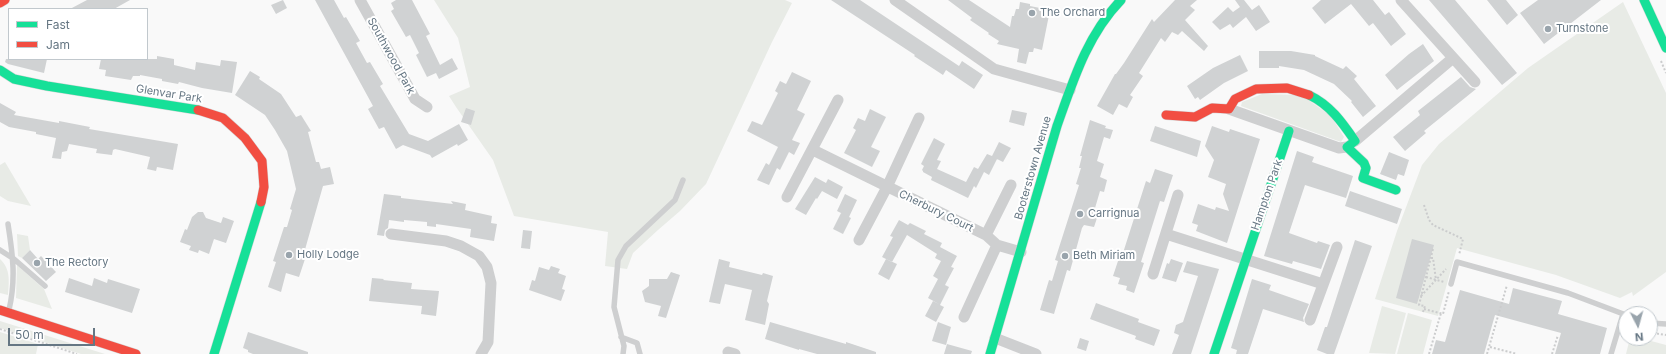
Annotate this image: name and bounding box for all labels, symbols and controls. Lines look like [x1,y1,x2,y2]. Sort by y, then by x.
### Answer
place label: The Orchard [1040,6,1105,20]
legend [8,8,148,60]
marker: The Orchard [1027,8,1037,18]
street label: Southwood Park [364,15,418,97]
text: Fast [46,17,70,32]
place label: Turnstone [1556,22,1608,36]
marker: Turnstone [1543,24,1553,34]
text: Jam [46,37,70,52]
street label: Glenvar Park [135,82,203,106]
street label: Booterstown Avenue [1012,115,1054,221]
street label: Hampton Park [1249,158,1285,232]
street label: Cherbury Court [897,187,975,235]
place label: Carrignua [1088,207,1139,221]
marker: Carrignua [1075,209,1085,219]
place label: Holly Lodge [297,248,359,262]
place label: Beth Miriam [1073,249,1135,263]
marker: Holly Lodge [284,250,294,260]
marker: Beth Miriam [1060,251,1070,261]
place label: The Rectory [45,256,108,270]
marker: The Rectory [32,258,42,268]
north arrow [1618,306,1658,346]
scale bar [10,320,97,346]
text: 50 m [15,327,44,342]
text: N [1634,330,1644,344]

